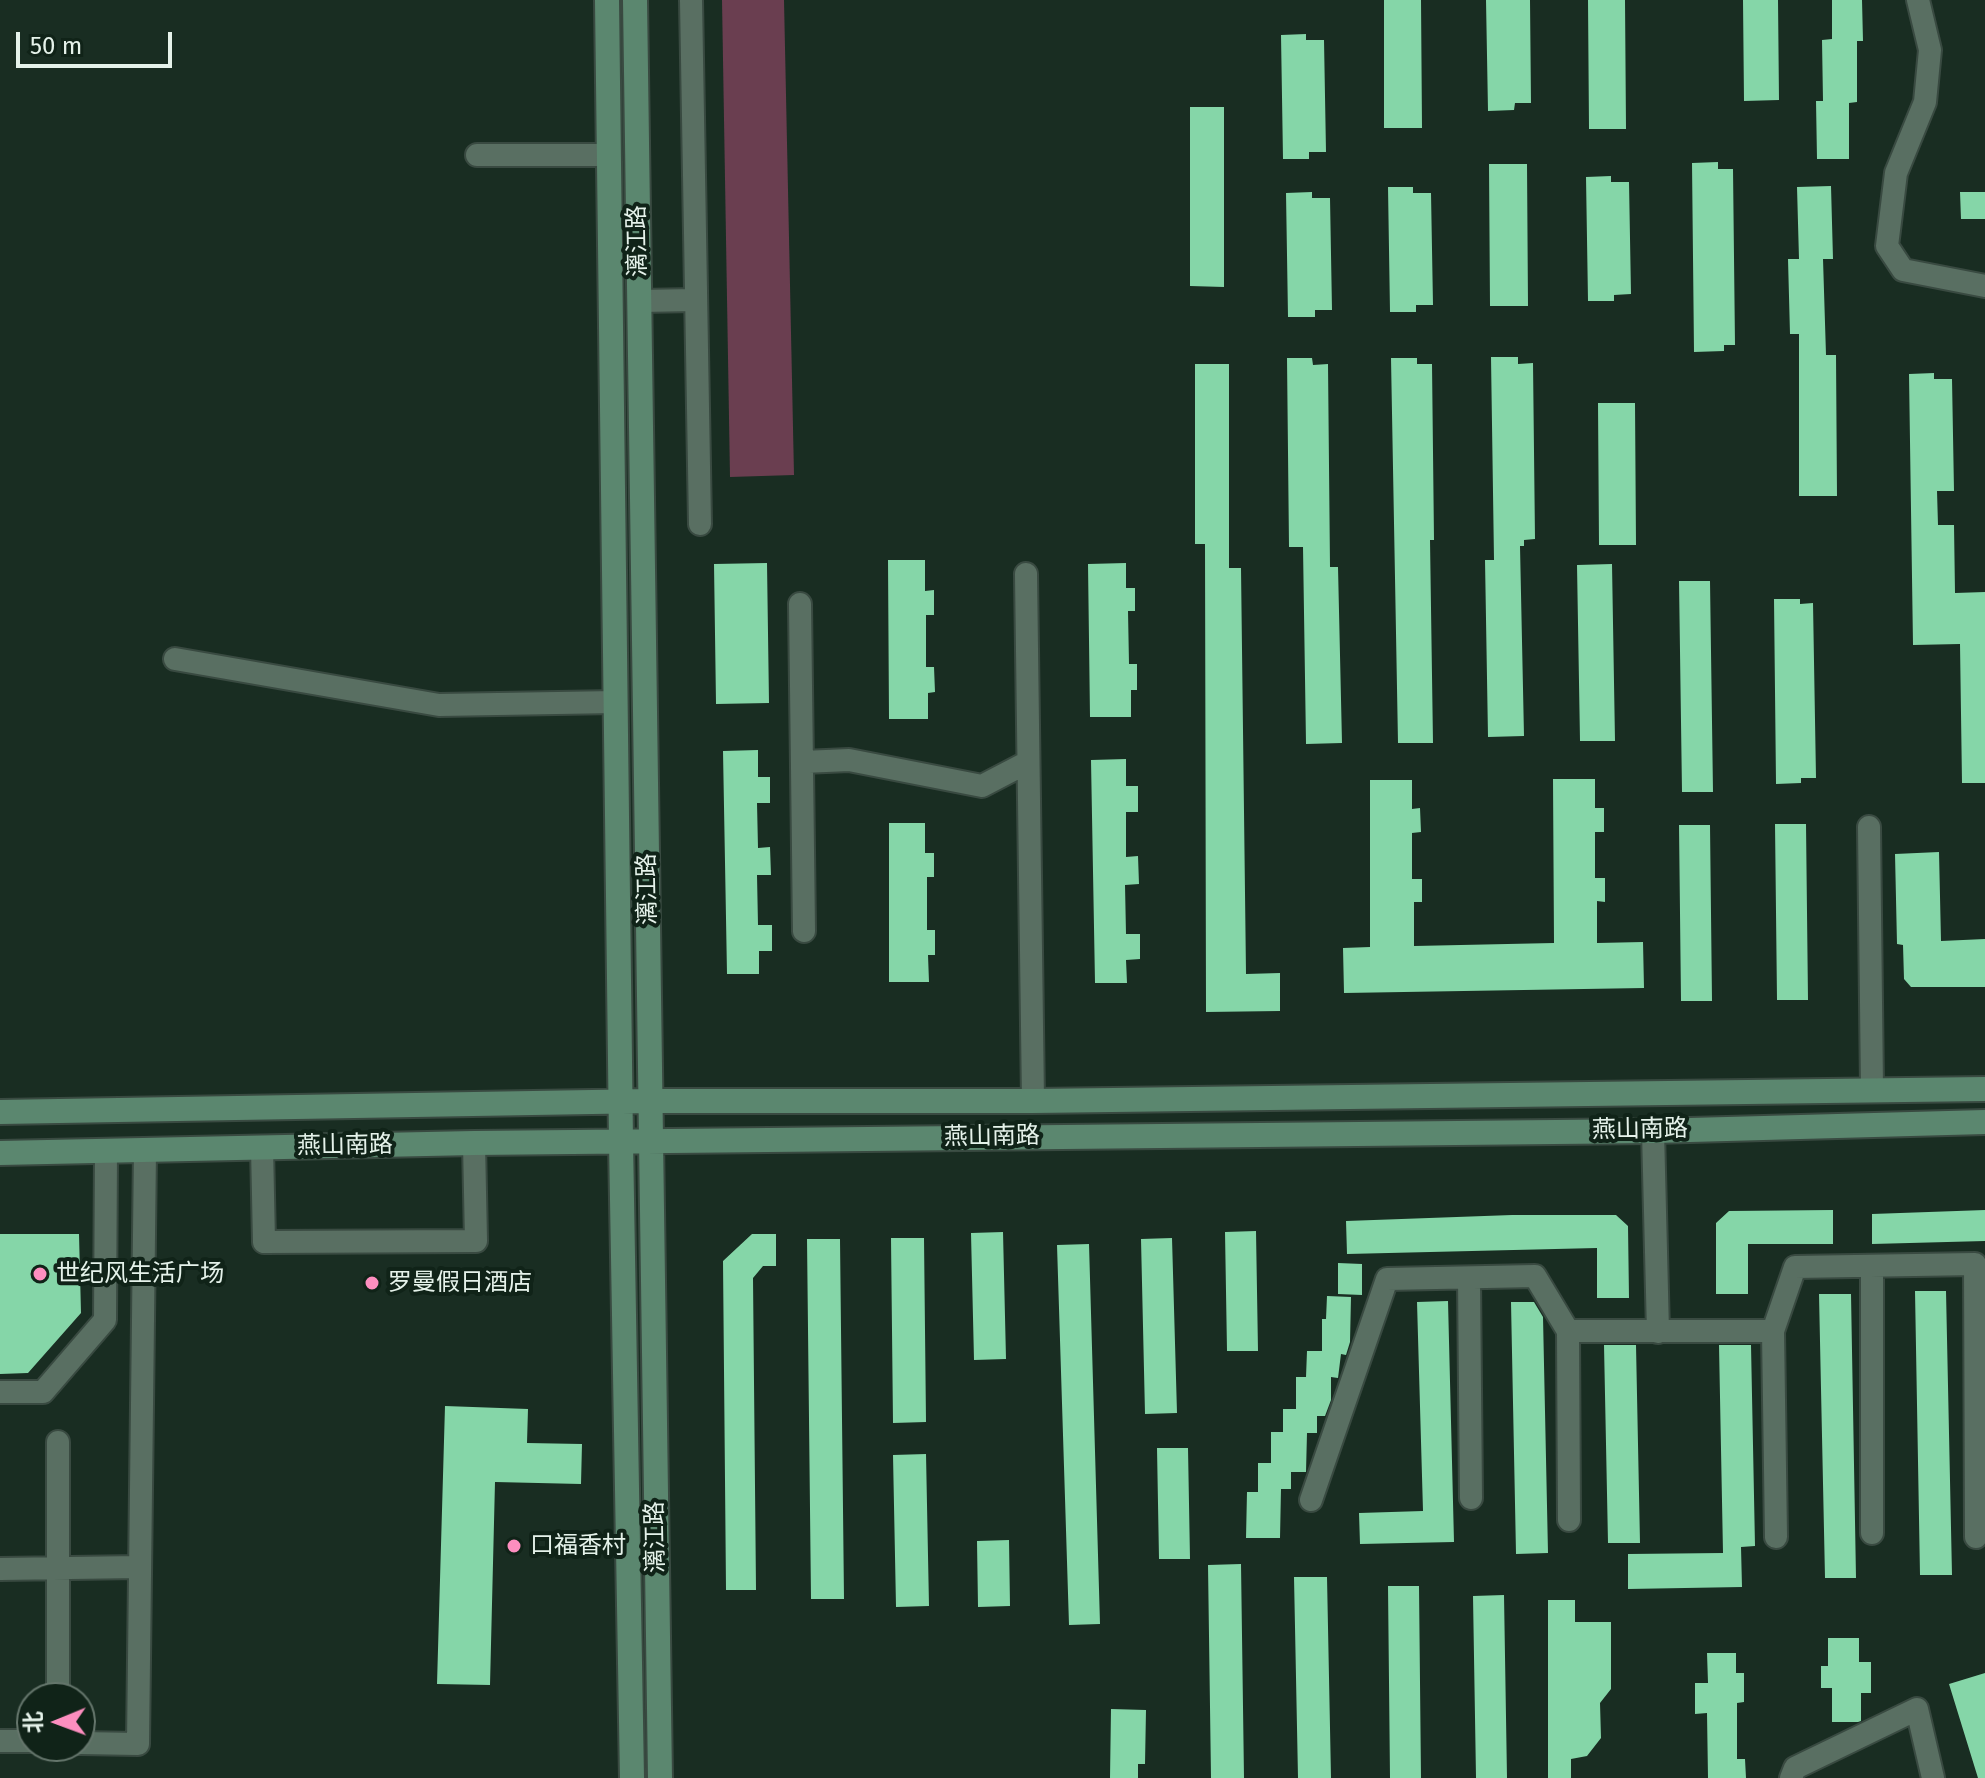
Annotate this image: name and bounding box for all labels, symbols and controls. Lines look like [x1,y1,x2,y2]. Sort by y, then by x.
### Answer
scale bar [20,16,176,66]
text: 50 m [30,32,82,60]
street label: 漓江路 [623,205,653,277]
street label: 漓江路 [633,853,663,925]
street label: 燕山南路 [1592,1115,1688,1145]
street label: 燕山南路 [944,1122,1040,1152]
street label: 燕山南路 [297,1131,393,1161]
place label: 世纪风生活广场 [56,1260,224,1288]
marker: 世纪风生活广场 [31,1265,49,1283]
place label: 罗曼假日酒店 [388,1269,532,1297]
marker: 罗曼假日酒店 [363,1274,381,1292]
street label: 漓江路 [641,1501,671,1573]
place label: 口福香村 [530,1532,626,1560]
marker: 口福香村 [505,1537,523,1555]
north arrow [16,1682,96,1762]
text: 北 [20,1711,47,1734]

